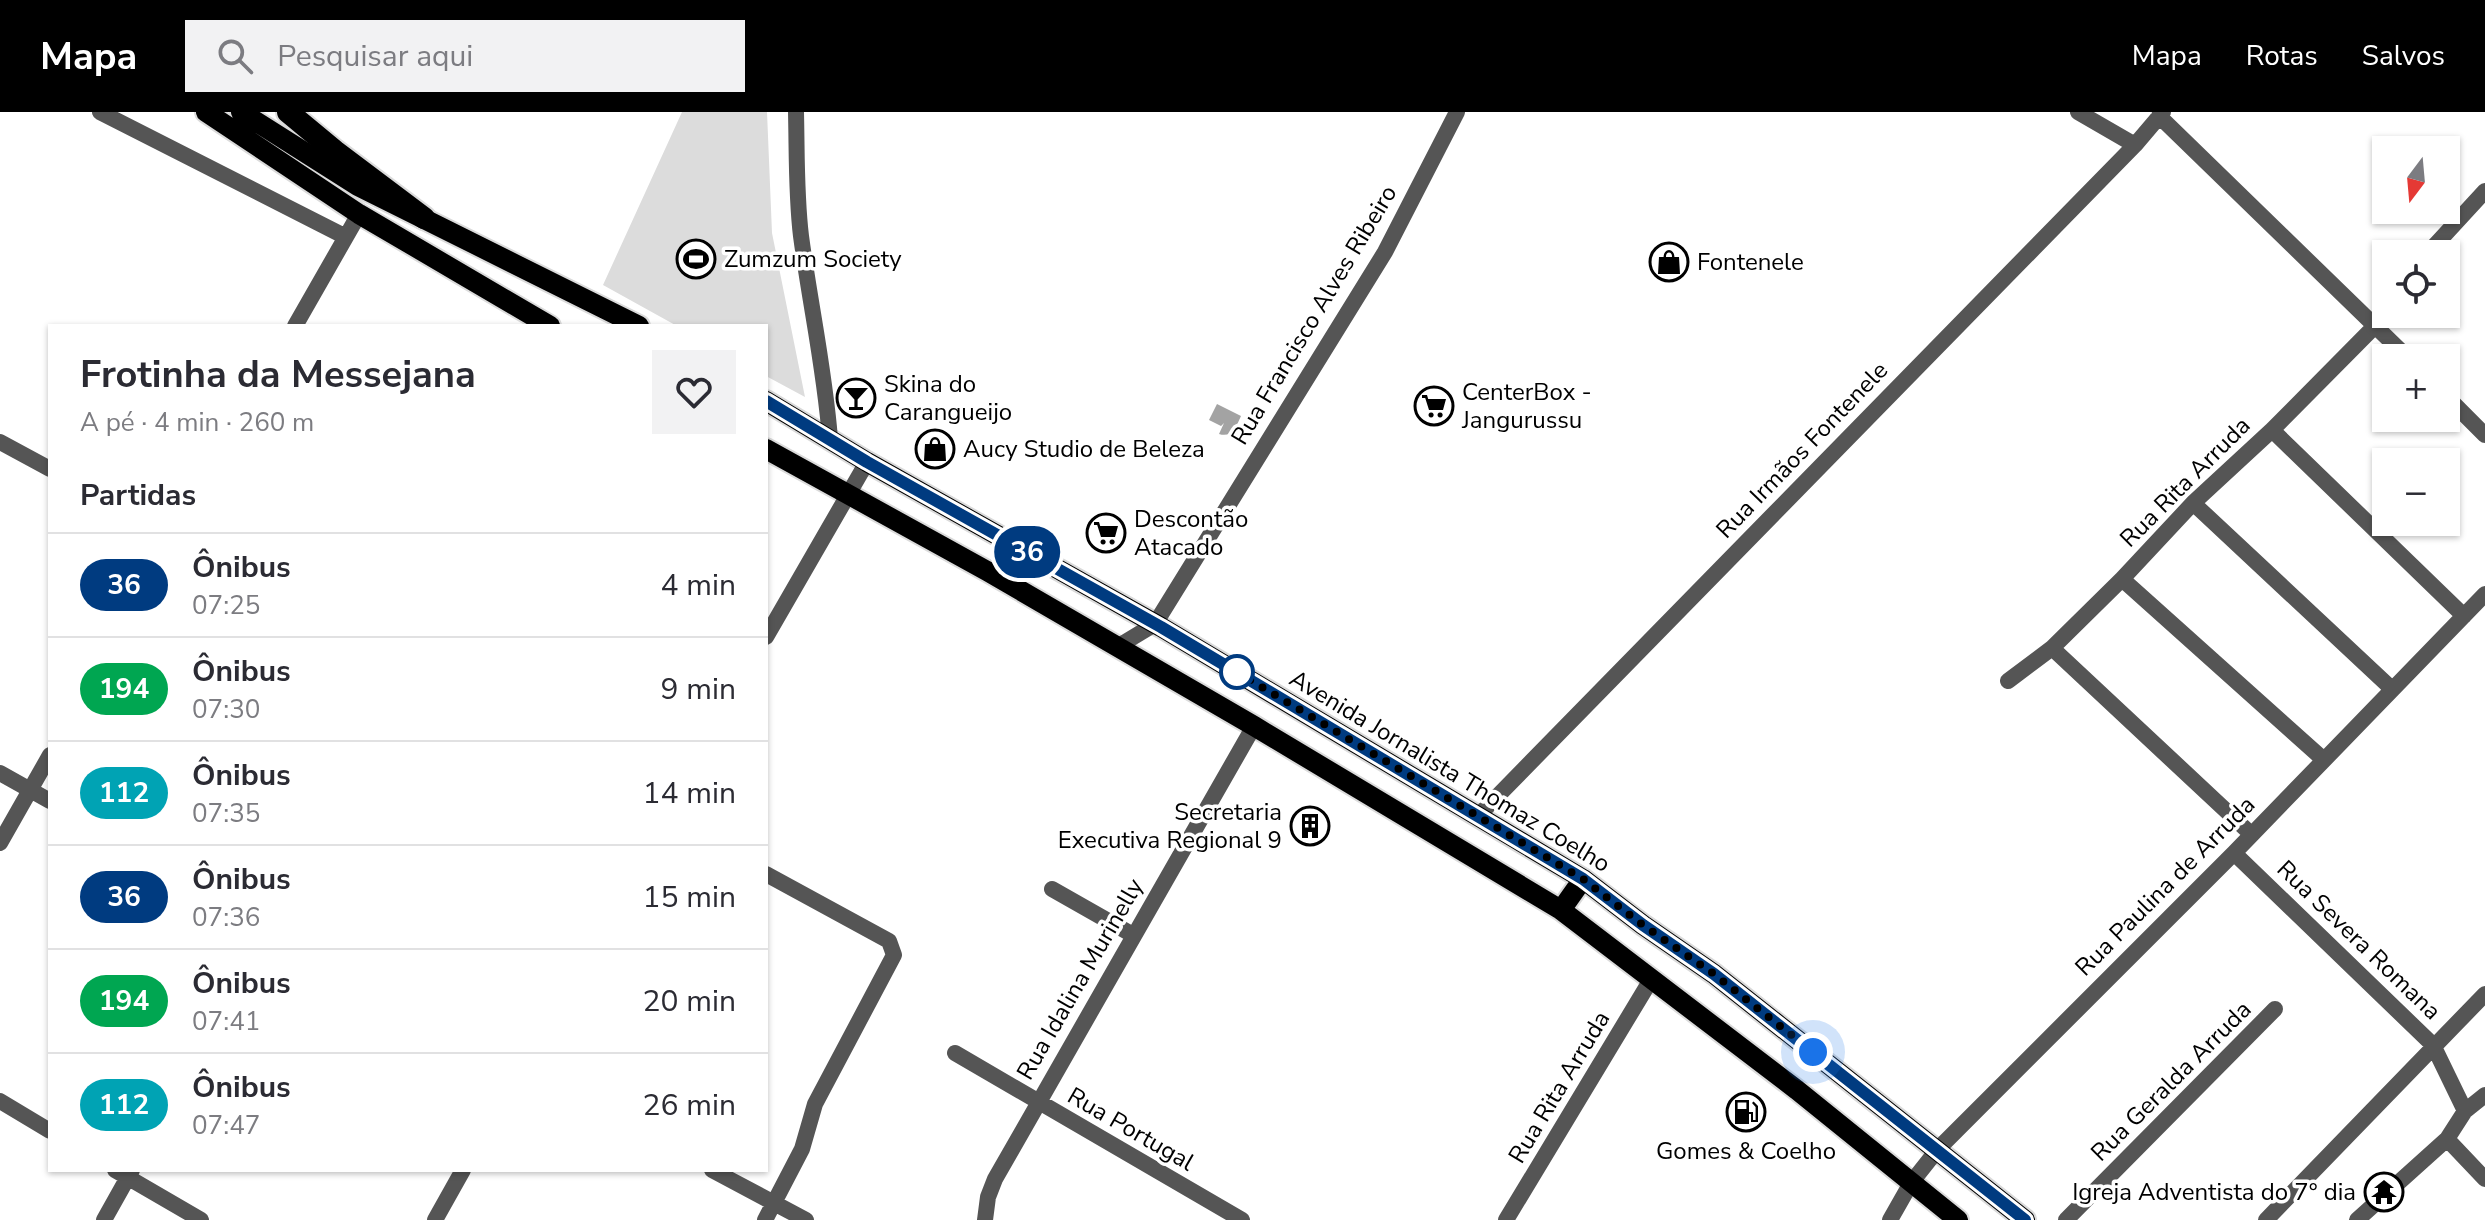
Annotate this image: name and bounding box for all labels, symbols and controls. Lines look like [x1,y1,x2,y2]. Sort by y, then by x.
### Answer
search box [185,20,745,92]
text: Mapa [40,31,137,82]
icon: search [213,34,257,78]
text: Pesquisar aqui [277,36,473,77]
text: Mapa [2132,37,2202,75]
text: Rotas [2246,37,2318,75]
text: Salvos [2362,37,2445,75]
north arrow [2372,136,2460,224]
map controls [2372,136,2460,536]
street label: Rua Francisco Alves Ribeiro [1224,179,1404,451]
sports icon: Zumzum Society [675,238,717,280]
button: locate [2372,240,2460,328]
shop icon: Fontenele [1648,241,1690,283]
place label: Zumzum Society [724,243,902,275]
place label: Fontenele [1697,246,1804,278]
button: + [2372,344,2460,432]
text: Frotinha da Messejana [80,349,476,400]
button: heart [652,350,736,434]
street label: Rua Irmãos Fontenele [1709,355,1895,545]
place label: Skina do Carangueijo [884,368,1012,428]
place label: CenterBox - Jangurussu [1461,376,1592,436]
bar icon: Skina do Carangueijo [835,377,877,419]
supermarket icon: CenterBox - Jangurussu [1413,385,1455,427]
text: A pé · 4 min · 260 m [80,405,314,440]
street label: Rua Rita Arruda [2113,410,2257,554]
shop icon: Aucy Studio de Beleza [914,428,956,470]
place label: Aucy Studio de Beleza [963,433,1205,465]
button: − [2372,448,2460,536]
text: Partidas [80,475,196,516]
place label: Descontão Atacado [1134,503,1248,563]
supermarket icon: Descontão Atacado [1085,512,1127,554]
line badge: 36 [991,526,1063,578]
text: 36 [1010,533,1044,571]
text: Ônibus [192,547,291,588]
text: 4 min [661,565,736,606]
text: 36 [107,566,141,604]
text: 07:25 [192,588,260,623]
text: Ônibus [192,651,291,692]
unlabelled marker [1220,655,1254,689]
street label: Avenida Jornalista Thomaz Coelho [1284,662,1616,880]
text: 9 min [661,669,736,710]
text: 194 [99,670,149,708]
text: 07:30 [192,692,260,727]
text: Ônibus [192,755,291,796]
text: 14 min [643,773,736,814]
text: 112 [99,774,149,812]
street label: Rua Paulina de Arruda [2068,789,2262,983]
text: 07:35 [192,796,260,831]
place label: Secretaria Executiva Regional 9 [1058,796,1282,856]
building icon: Secretaria Executiva Regional 9 [1289,805,1331,847]
street label: Rua Severa Romana [2270,853,2448,1027]
text: Ônibus [192,859,291,900]
street label: Rua Idalina Murinelly [1009,872,1151,1085]
text: 15 min [643,877,736,918]
text: 36 [107,878,141,916]
text: 07:36 [192,900,260,935]
text: Ônibus [192,963,291,1004]
text: 20 min [643,981,736,1022]
text: 194 [99,982,149,1020]
street label: Rua Geralda Arruda [2084,994,2258,1168]
text: 07:41 [192,1004,260,1039]
street label: Rua Rita Arruda [1501,1005,1617,1169]
your location [1793,1032,1833,1072]
text: Ônibus [192,1067,291,1108]
street label: Rua Portugal [1062,1080,1200,1178]
text: 26 min [643,1085,736,1126]
text: 112 [99,1086,149,1124]
fuel station icon: Gomes & Coelho [1725,1091,1767,1133]
text: 07:47 [192,1108,260,1143]
place label: Gomes & Coelho [1656,1135,1836,1167]
temple icon: Igreja Adventista do 7° dia [2363,1171,2405,1213]
place label: Igreja Adventista do 7° dia [2072,1176,2356,1208]

